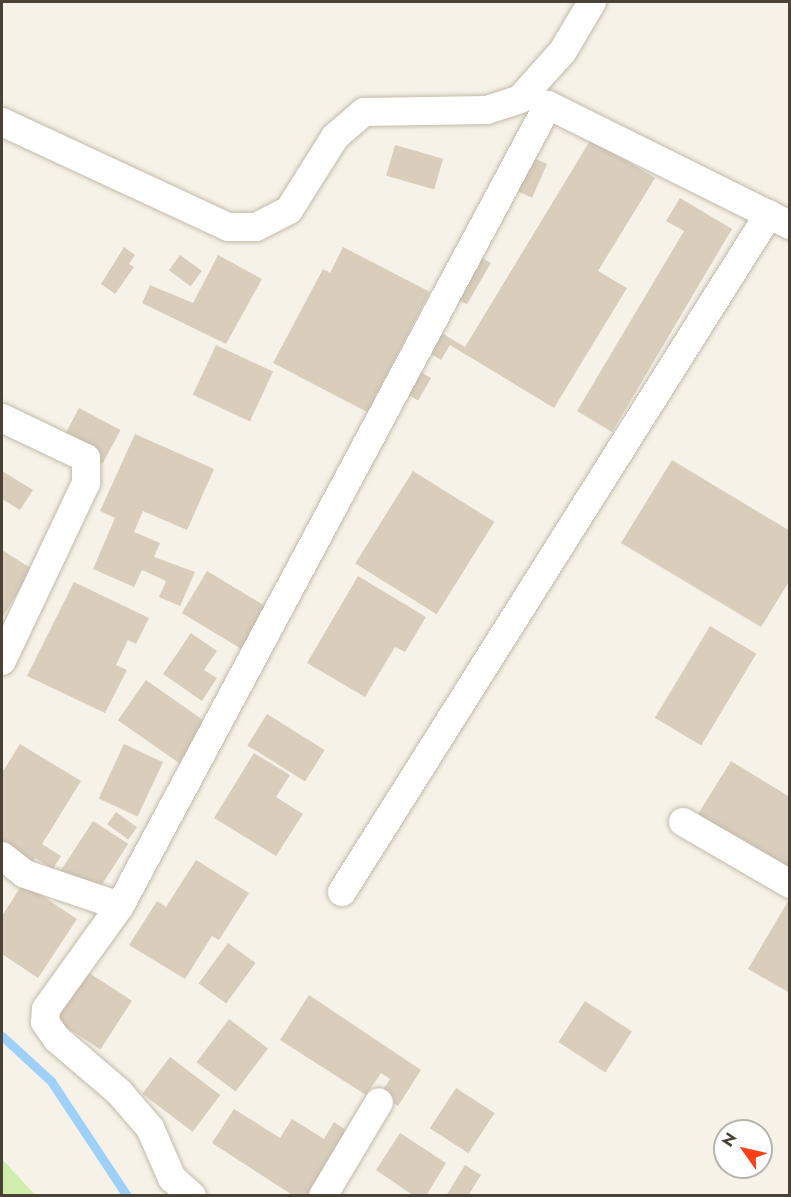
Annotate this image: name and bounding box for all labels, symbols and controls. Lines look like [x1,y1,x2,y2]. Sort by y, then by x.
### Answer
north arrow [713,1119,773,1179]
text: N [716,1128,742,1151]

